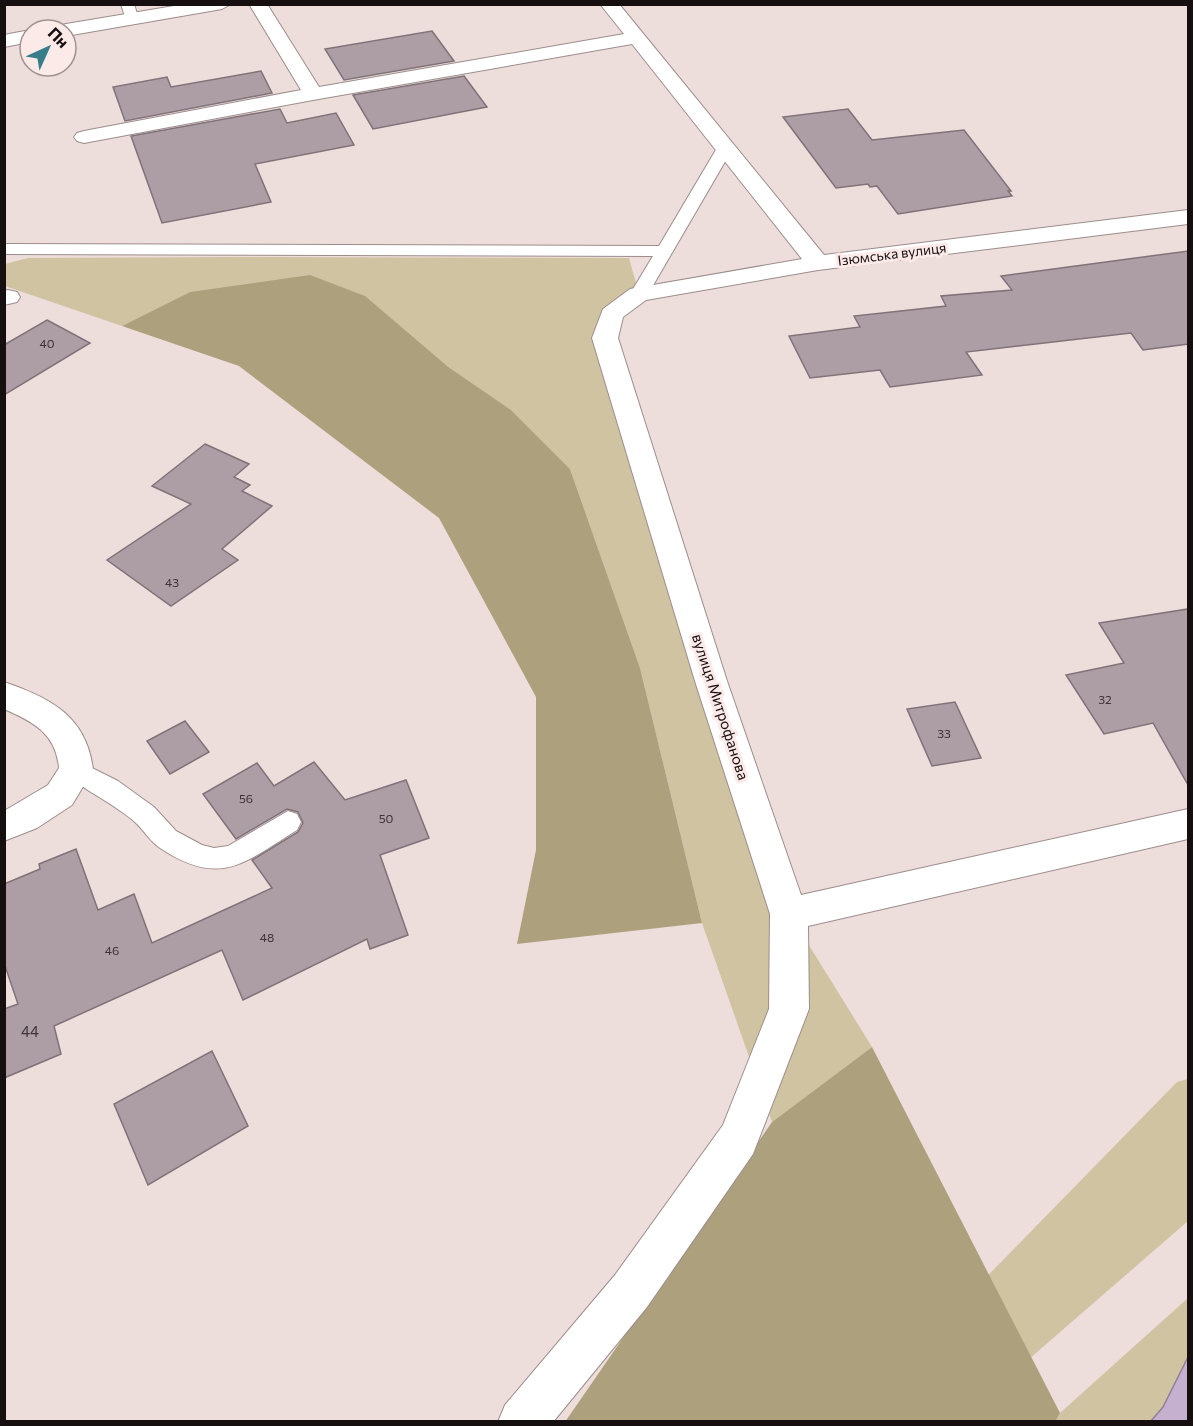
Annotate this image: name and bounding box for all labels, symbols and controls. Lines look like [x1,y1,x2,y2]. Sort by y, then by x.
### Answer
north arrow [18,18,78,78]
text: Пн [45,23,73,51]
street label: Ізюмська вулиця [837,238,947,269]
house number: 40 [39,336,55,350]
house number: 43 [165,575,179,589]
street label: вулиця Митрофанова [689,631,753,782]
house number: 32 [1098,692,1112,706]
house number: 33 [937,726,951,740]
house number: 56 [239,791,253,805]
house number: 50 [379,811,394,825]
house number: 48 [260,930,274,944]
house number: 46 [105,943,119,957]
house number: 44 [21,1022,39,1040]

